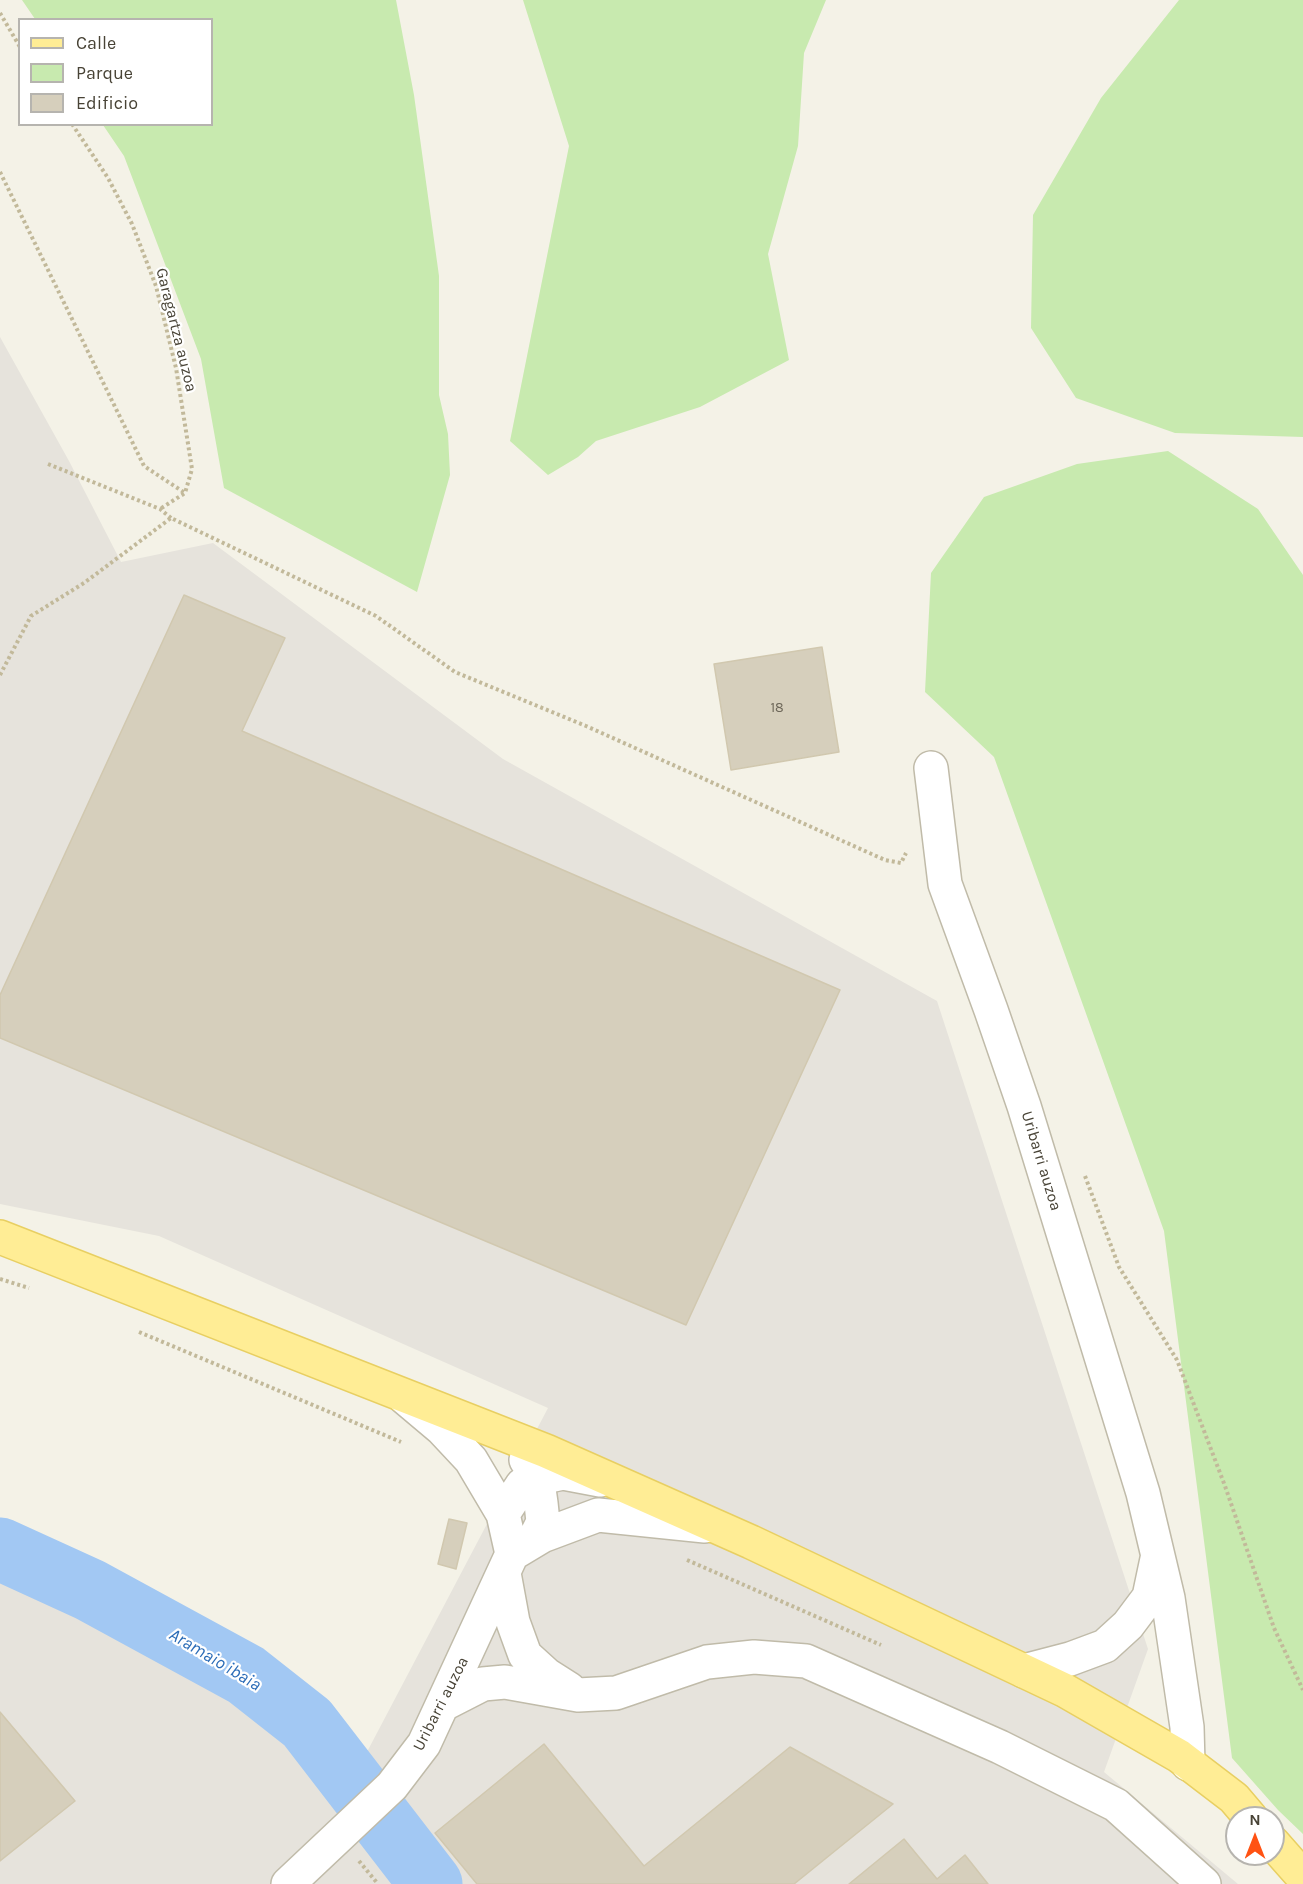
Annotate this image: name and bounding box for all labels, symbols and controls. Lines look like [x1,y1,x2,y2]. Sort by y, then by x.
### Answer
legend [18,18,213,126]
text: Calle [76,32,116,54]
text: Parque [76,62,133,84]
text: Edificio [76,92,138,114]
street label: Garagartza auzoa [151,266,201,394]
house number: 18 [770,700,784,716]
street label: Uribarri auzoa [1017,1109,1065,1213]
water label: Aramaio ibaia [165,1624,265,1696]
street label: Uribarri auzoa [409,1654,473,1754]
north arrow [1225,1806,1285,1866]
text: N [1249,1810,1261,1829]

